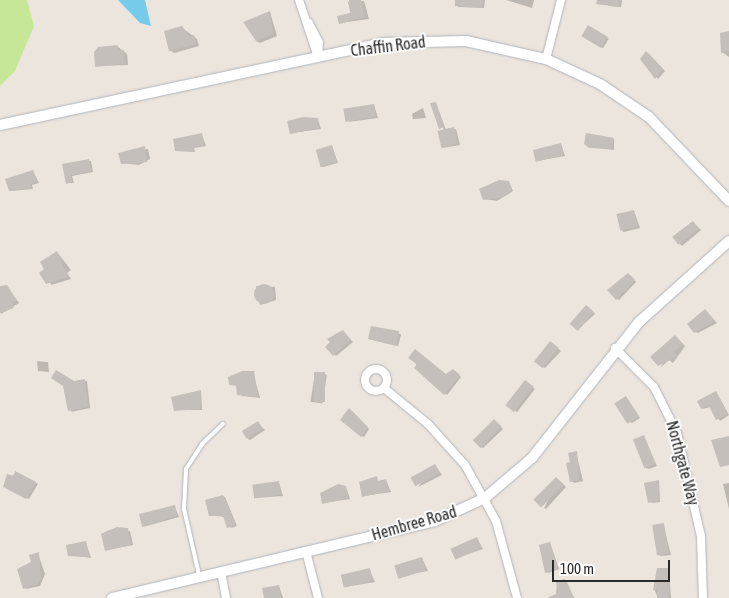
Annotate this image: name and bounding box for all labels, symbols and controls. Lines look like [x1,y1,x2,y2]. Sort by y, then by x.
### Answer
street label: Chaffin Road [349,32,427,60]
street label: Northgate Way [662,419,704,507]
street label: Hembree Road [369,502,459,544]
scale bar [554,550,672,582]
text: 100 m [560,560,594,577]

